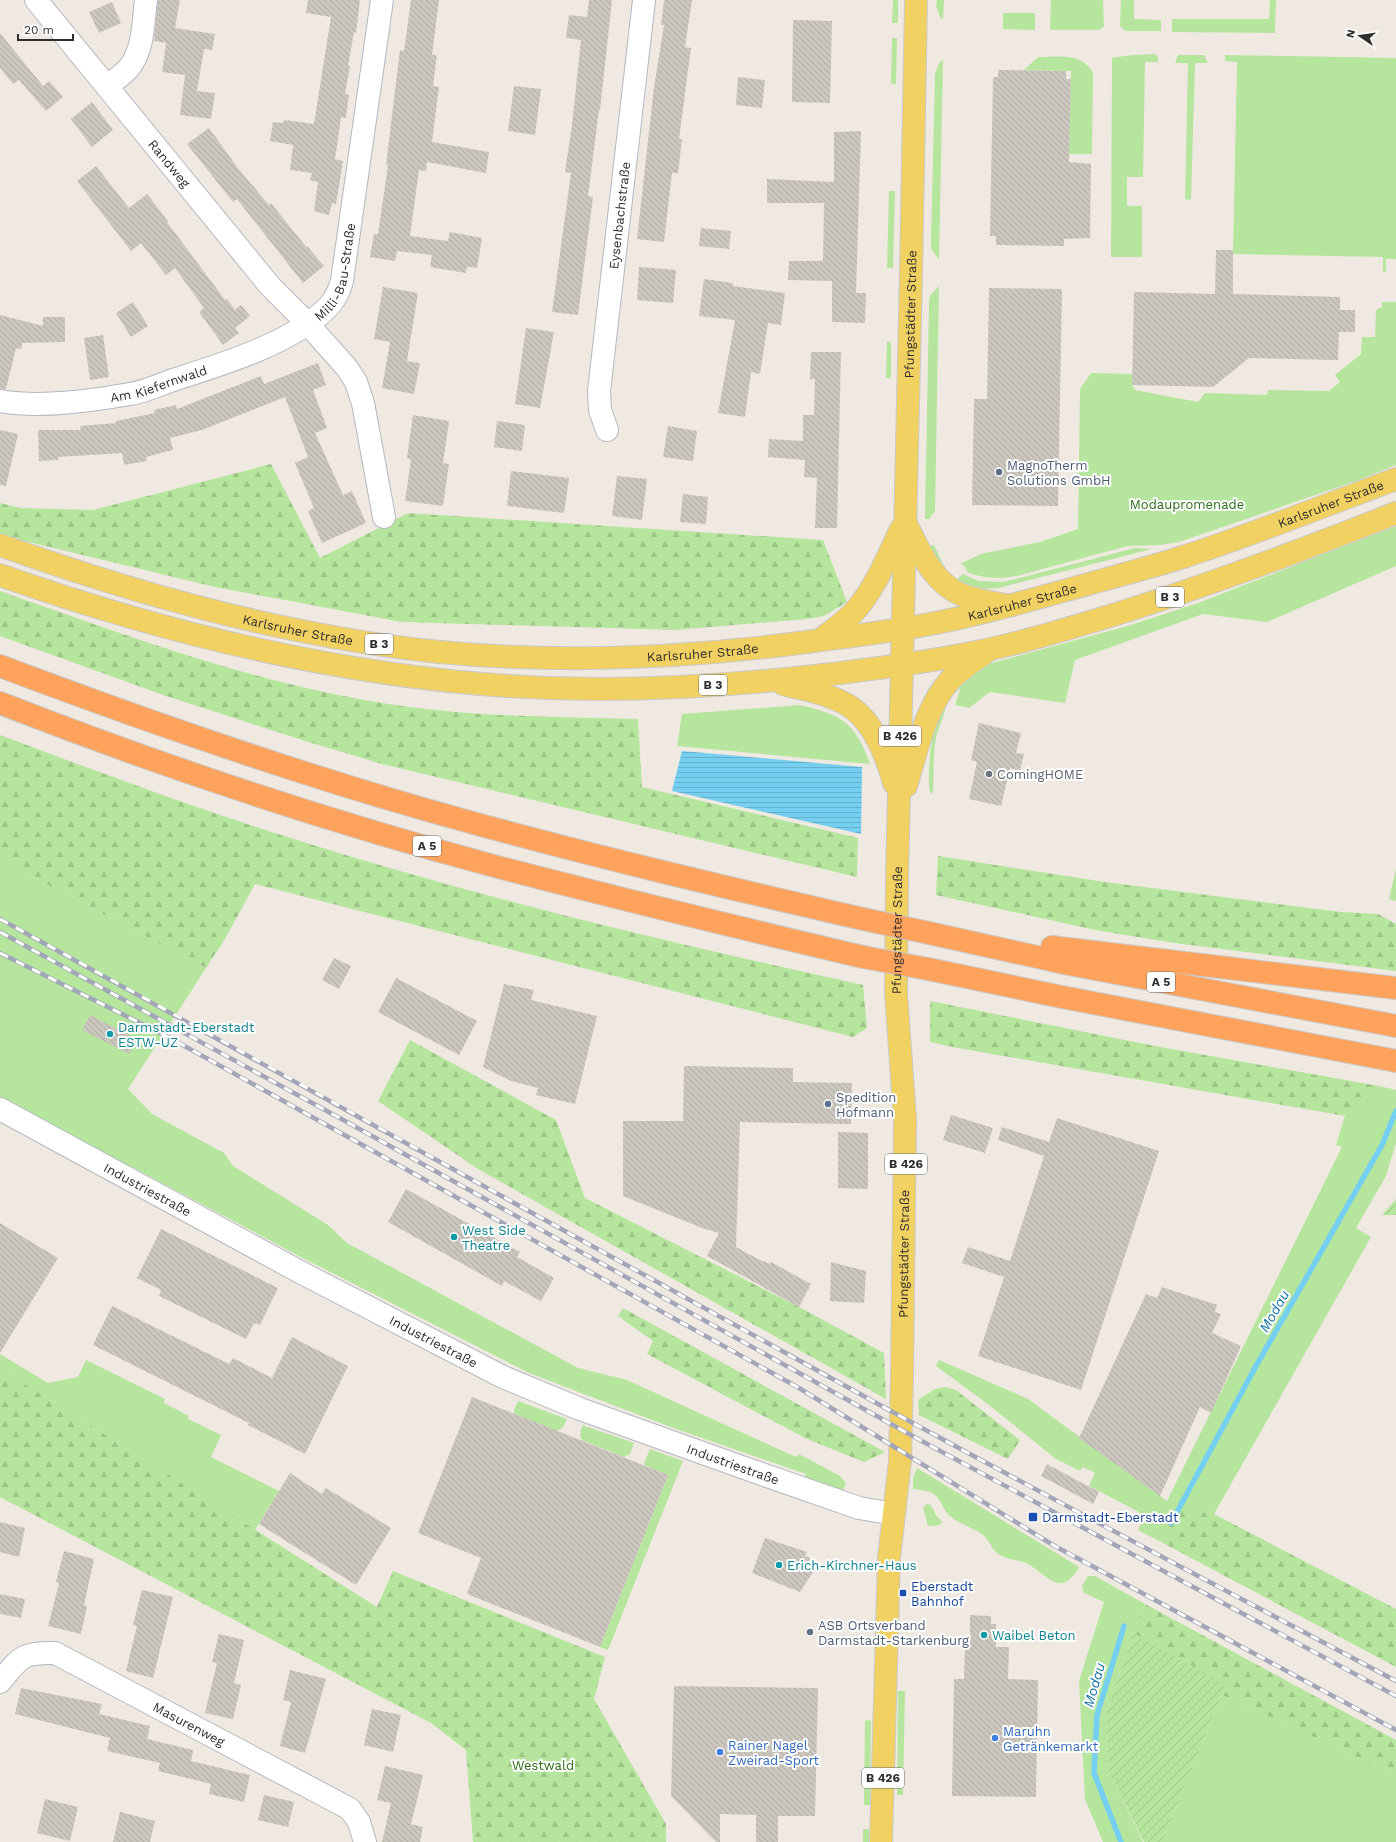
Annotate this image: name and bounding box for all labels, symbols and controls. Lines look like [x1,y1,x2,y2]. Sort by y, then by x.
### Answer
scale bar [18,16,73,42]
north arrow [1340,16,1380,56]
text: 20 m [24,23,54,37]
text: N [1343,28,1358,39]
street label: Randweg [146,136,194,190]
street label: Eysenbachstraße [606,161,633,270]
street label: Milli-Bau-Straße [311,222,358,324]
street label: Pfungstädter Straße [901,250,919,378]
street label: Am Kiefernwald [109,362,209,405]
place label: MagnoTherm Solutions GmbH [1007,458,1111,488]
marker: MagnoTherm Solutions GmbH [994,467,1004,477]
street label: Karlsruher Straße [1276,477,1386,531]
park label: Modaupromenade [1130,497,1244,512]
street label: Karlsruher Straße [966,580,1078,623]
road number: B 3 [1156,587,1184,607]
street label: Karlsruher Straße [241,611,354,648]
road number: B 3 [365,634,393,654]
street label: Karlsruher Straße [646,640,759,664]
road number: B 3 [699,675,727,695]
road number: B 426 [879,726,921,746]
place label: ComingHOME [997,767,1083,782]
marker: ComingHOME [984,769,994,779]
road number: A 5 [413,836,441,856]
street label: Pfungstädter Straße [888,866,905,994]
road number: A 5 [1147,972,1175,992]
place label: Darmstadt-Eberstadt ESTW-UZ [118,1020,255,1050]
marker: Darmstadt-Eberstadt ESTW-UZ [105,1029,115,1039]
place label: Spedition Hofmann [836,1090,896,1120]
marker: Spedition Hofmann [823,1099,833,1109]
road number: B 426 [885,1154,927,1174]
street label: Industriestraße [101,1159,194,1219]
street label: Pfungstädter Straße [895,1190,912,1318]
place label: West Side Theatre [462,1223,526,1253]
marker: West Side Theatre [449,1232,459,1242]
water label: Modau [1256,1287,1292,1335]
street label: Industriestraße [387,1312,480,1370]
street label: Industriestraße [685,1440,781,1487]
place label: Darmstadt-Eberstadt [1042,1510,1179,1525]
marker: Darmstadt-Eberstadt [1027,1511,1039,1523]
place label: Erich-Kirchner-Haus [787,1558,917,1573]
marker: Erich-Kirchner-Haus [774,1560,784,1570]
place label: Eberstadt Bahnhof [911,1579,974,1609]
marker: Eberstadt Bahnhof [898,1588,908,1598]
place label: ASB Ortsverband Darmstadt-Starkenburg [818,1618,969,1648]
marker: ASB Ortsverband Darmstadt-Starkenburg [805,1627,815,1637]
place label: Waibel Beton [992,1628,1076,1643]
marker: Waibel Beton [979,1630,989,1640]
water label: Modau [1080,1661,1108,1709]
street label: Masurenweg [151,1699,228,1749]
place label: Maruhn Getränkemarkt [1003,1724,1099,1754]
marker: Maruhn Getränkemarkt [990,1733,1000,1743]
place label: Rainer Nagel Zweirad-Sport [728,1738,820,1768]
marker: Rainer Nagel Zweirad-Sport [715,1747,725,1757]
park label: Westwald [512,1758,574,1773]
road number: B 426 [862,1768,904,1788]

